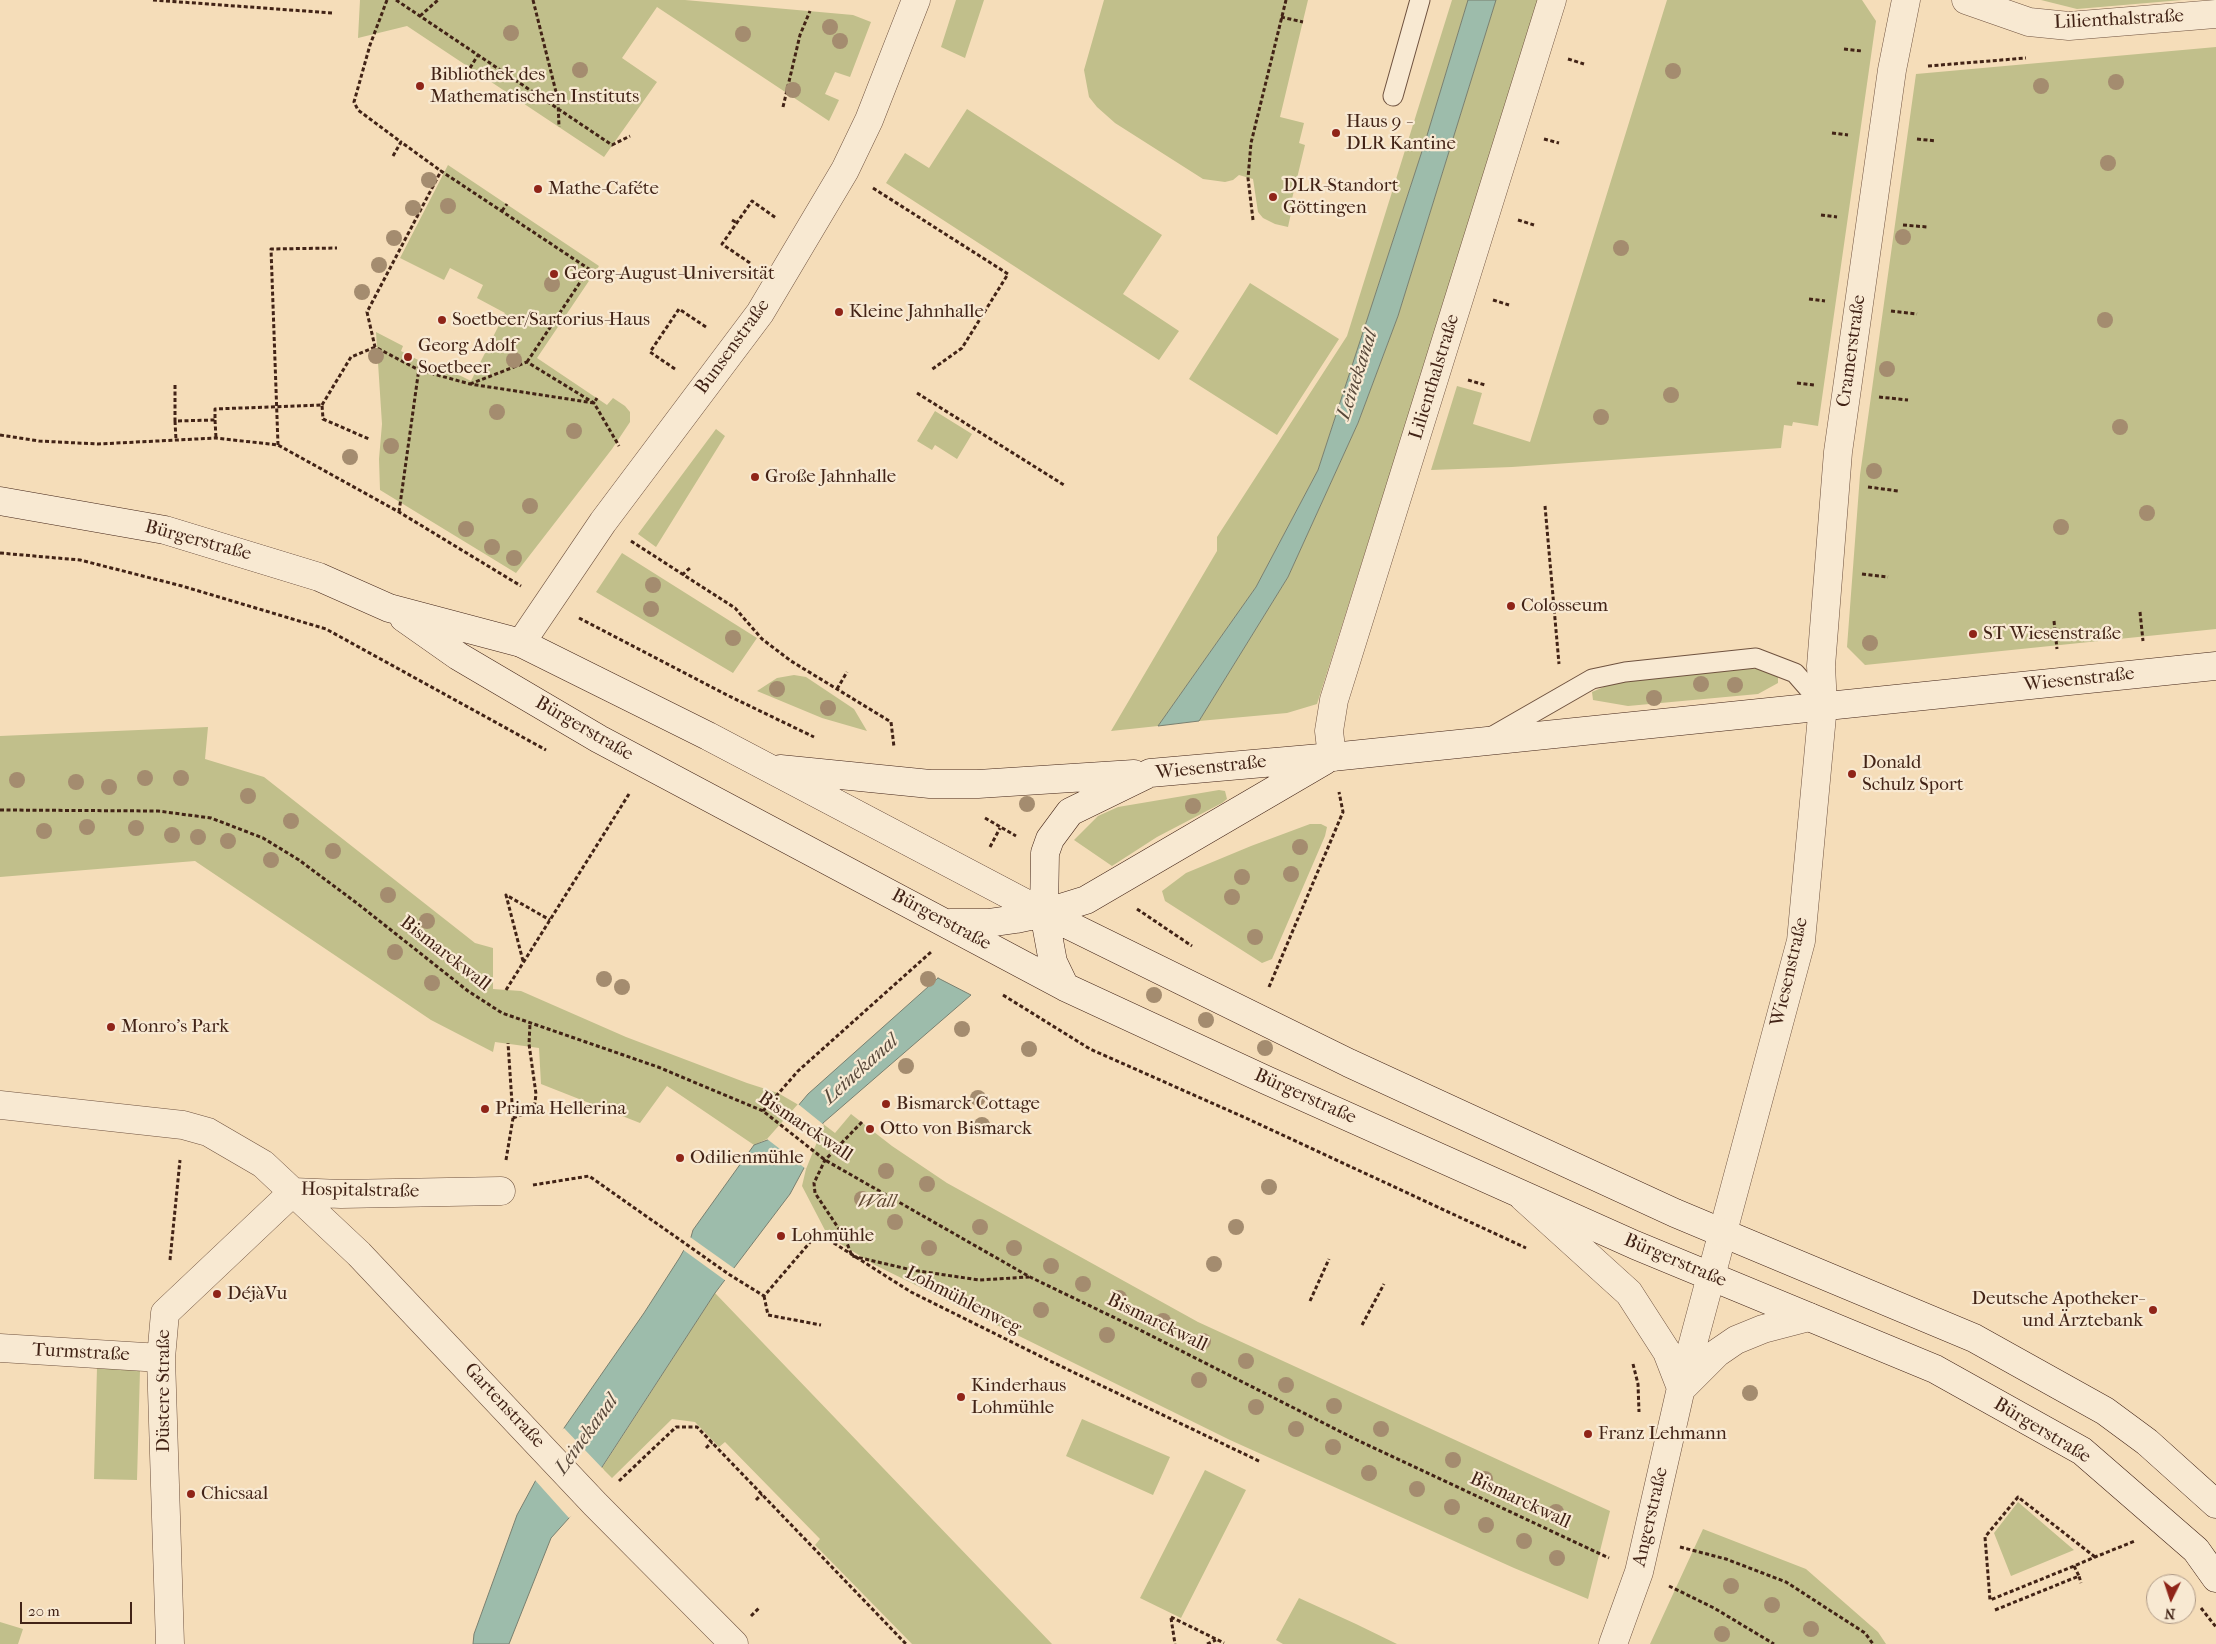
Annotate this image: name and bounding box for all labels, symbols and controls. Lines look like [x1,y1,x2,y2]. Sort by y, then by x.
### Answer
street label: Lilienthalstraße [2053,5,2185,35]
place label: Bibliothek des Mathematischen Instituts [430,64,639,108]
marker: Bibliothek des Mathematischen Instituts [414,80,426,92]
place label: Haus 9 - DLR Kantine [1346,111,1456,155]
marker: Haus 9 - DLR Kantine [1330,127,1342,139]
place label: DLR-Standort Göttingen [1283,175,1399,219]
place label: Mathe-Caféte [548,178,659,200]
marker: Mathe-Caféte [532,183,544,195]
marker: DLR-Standort Göttingen [1267,191,1279,203]
place label: Georg-August-Universität [564,263,775,285]
marker: Georg-August-Universität [548,268,560,280]
street label: Cramerstraße [1833,293,1871,409]
street label: Bunsenstraße [691,295,775,399]
place label: Kleine Jahnhalle [849,301,984,323]
marker: Kleine Jahnhalle [833,306,845,318]
place label: Soetbeer/Sartorius-Haus [452,309,650,331]
street label: Lilienthalstraße [1405,311,1465,443]
marker: Soetbeer/Sartorius-Haus [436,314,448,326]
water label: Leinekanal [1332,327,1384,423]
place label: Georg Adolf Soetbeer [418,335,516,379]
marker: Georg Adolf Soetbeer [402,351,414,363]
place label: Große Jahnhalle [765,466,896,488]
marker: Große Jahnhalle [749,471,761,483]
street label: Bürgerstraße [142,516,254,566]
place label: Colosseum [1521,595,1608,617]
marker: Colosseum [1505,600,1517,612]
place label: ST Wiesenstraße [1983,623,2121,645]
marker: ST Wiesenstraße [1967,628,1979,640]
street label: Wiesenstraße [2022,663,2136,697]
street label: Bürgerstraße [531,692,637,766]
street label: Wiesenstraße [1154,751,1268,785]
place label: Donald Schulz Sport [1862,752,1964,796]
marker: Donald Schulz Sport [1846,768,1858,780]
street label: Bürgerstraße [887,884,995,956]
street label: Bismarckwall [395,911,495,997]
street label: Wiesenstraße [1766,915,1814,1029]
place label: Monro's Park [121,1016,229,1038]
marker: Monro's Park [105,1021,117,1033]
water label: Leinekanal [818,1030,904,1110]
street label: Bürgerstraße [1250,1064,1360,1130]
street label: Bismarckwall [753,1087,857,1167]
place label: Bismarck Cottage [896,1093,1040,1115]
place label: Prima Hellerina [495,1098,626,1120]
marker: Bismarck Cottage [880,1098,892,1110]
marker: Prima Hellerina [479,1103,491,1115]
place label: Otto von Bismarck [880,1118,1032,1140]
marker: Otto von Bismarck [864,1123,876,1135]
place label: Odilienmühle [690,1147,804,1169]
marker: Odilienmühle [674,1152,686,1164]
street label: Hospitalstraße [301,1179,419,1203]
park label: Wall [858,1191,896,1213]
place label: Lohmühle [791,1225,874,1247]
street label: Bürgerstraße [1620,1229,1730,1293]
marker: Lohmühle [775,1230,787,1242]
street label: Lohmühlenweg [901,1262,1025,1340]
place label: DéjàVu [227,1283,287,1305]
marker: DéjàVu [211,1288,223,1300]
place label: Deutsche Apotheker- und Ärztebank [1972,1288,2143,1332]
street label: Bismarckwall [1103,1289,1211,1357]
marker: Deutsche Apotheker- und Ärztebank [2147,1304,2159,1316]
street label: Düstere Straße [153,1329,175,1453]
street label: Turmstraße [32,1339,130,1367]
street label: Gartenstraße [459,1359,549,1453]
place label: Kinderhaus Lohmühle [971,1375,1066,1419]
water label: Leinekanal [550,1390,624,1480]
marker: Kinderhaus Lohmühle [955,1391,967,1403]
street label: Bürgerstraße [1989,1393,2095,1469]
place label: Franz Lehmann [1598,1423,1727,1445]
marker: Franz Lehmann [1582,1428,1594,1440]
street label: Angerstraße [1628,1465,1674,1569]
street label: Bismarckwall [1466,1468,1574,1534]
place label: Chicsaal [201,1483,268,1505]
marker: Chicsaal [185,1488,197,1500]
north arrow [2146,1574,2196,1624]
scale bar [22,1592,135,1624]
text: 20 m [28,1602,60,1620]
text: N [2164,1605,2176,1622]

